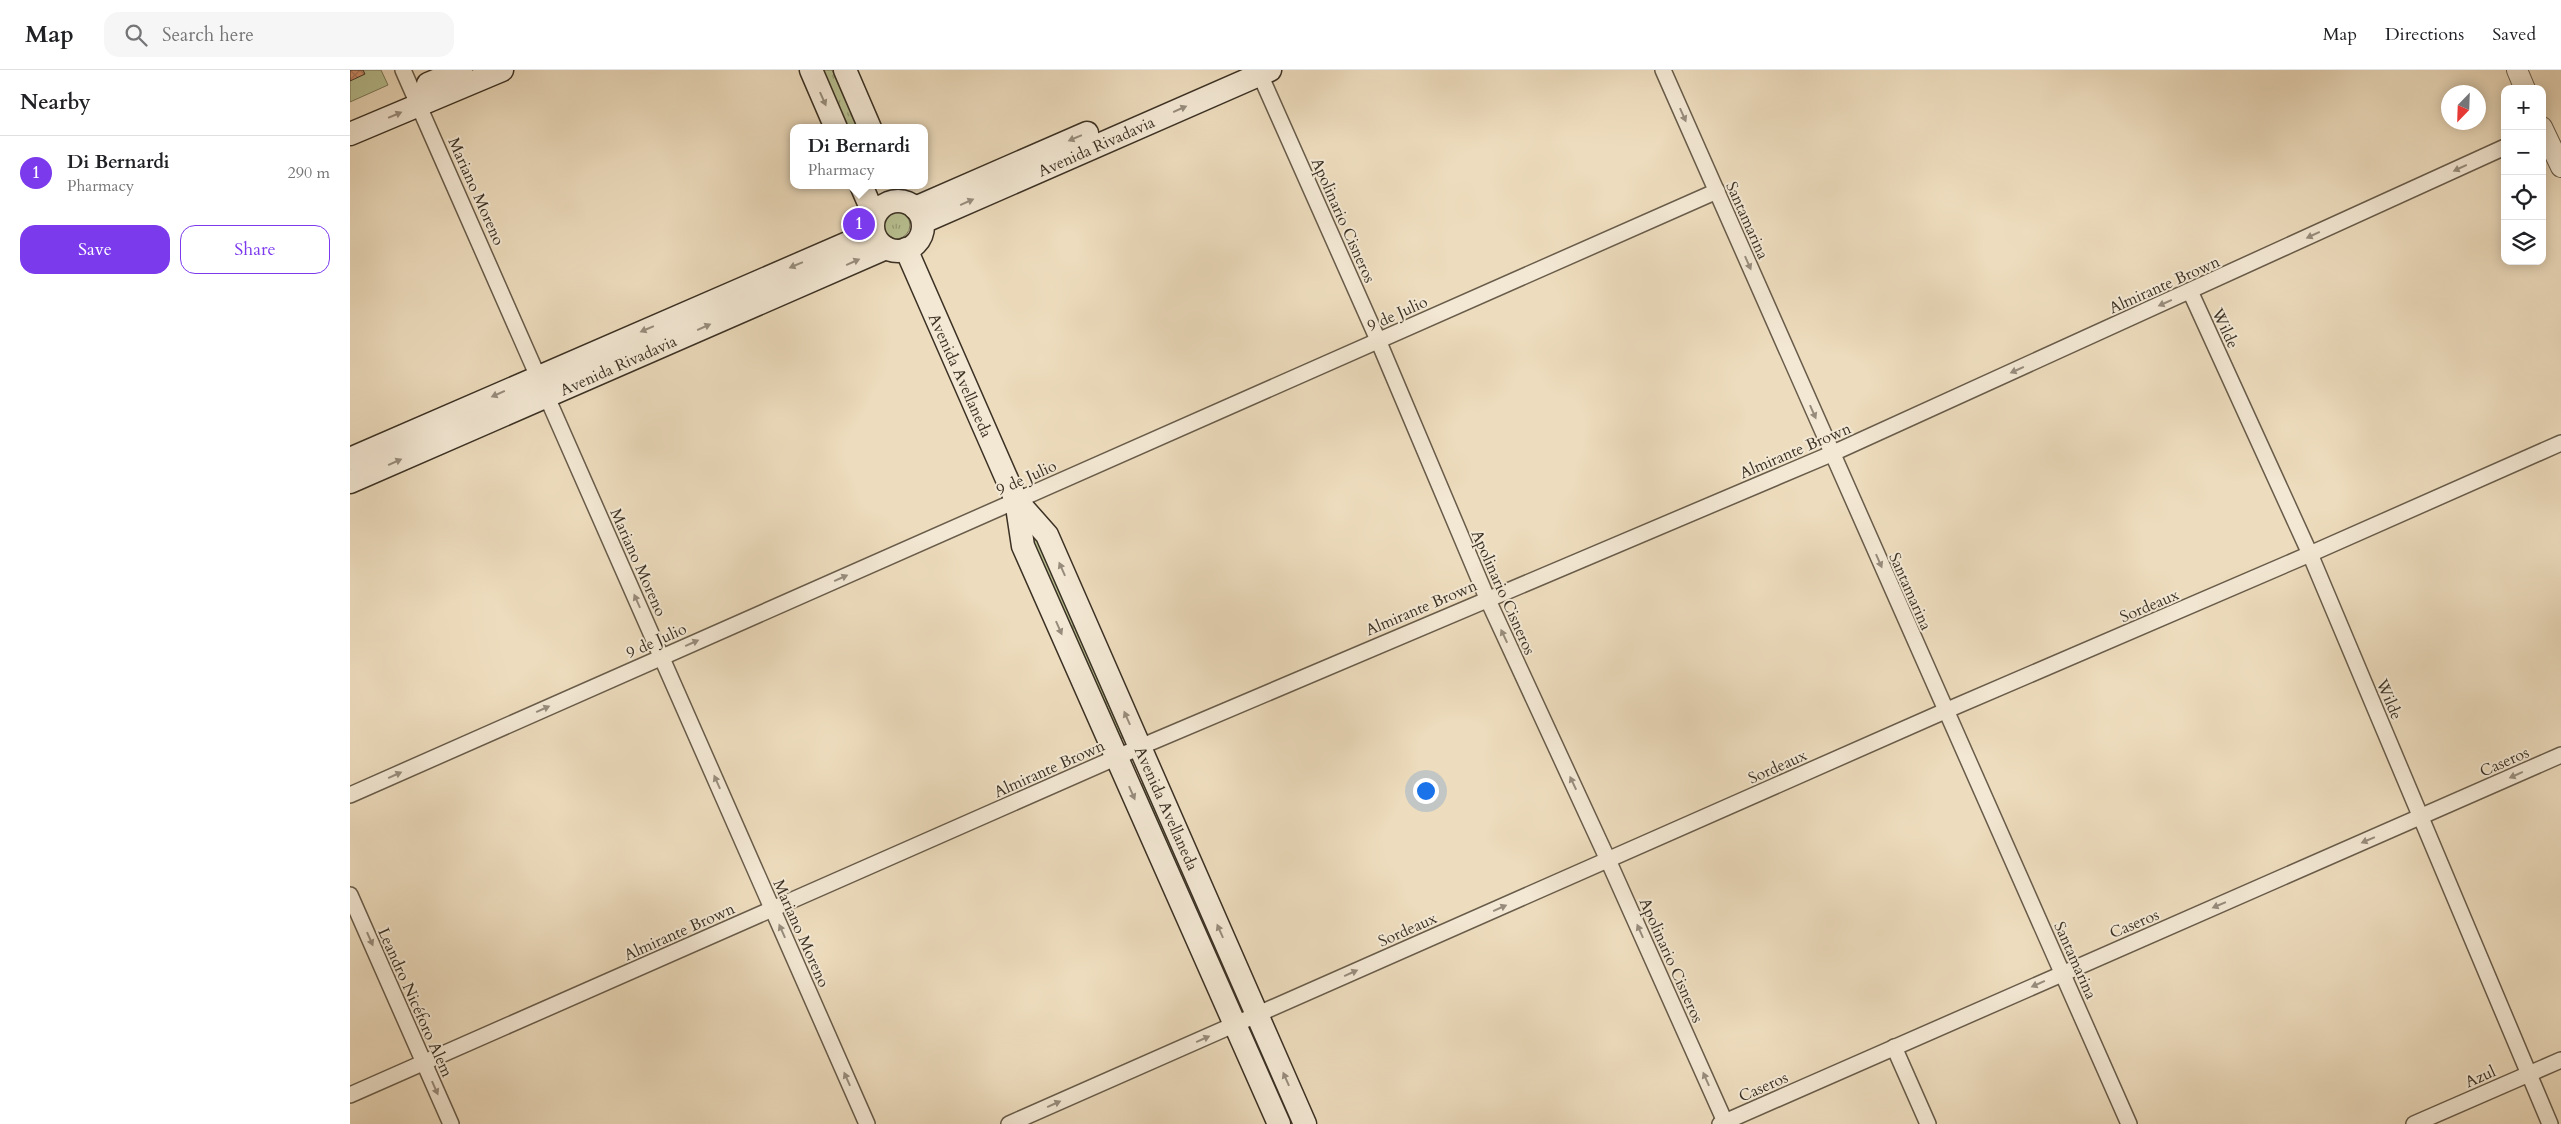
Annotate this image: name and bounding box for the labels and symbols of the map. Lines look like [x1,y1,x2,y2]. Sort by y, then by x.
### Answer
north arrow [2441,85,2486,130]
one-way arrow [820,92,828,106]
one-way arrow [1173,105,1187,113]
one-way arrow [1680,108,1688,122]
one-way arrow [388,111,402,119]
street label: Avenida Rivadavia [1035,111,1158,183]
street label: Mariano Moreno [442,134,510,249]
one-way arrow [1068,135,1082,143]
street label: Apolinario Cisneros [1306,154,1381,286]
one-way arrow [2453,164,2467,172]
street label: Santamarina [1720,178,1774,263]
one-way arrow [960,198,974,206]
pin: 1 [843,205,875,243]
one-way arrow [2306,232,2320,240]
street label: Almirante Brown [2105,251,2223,319]
one-way arrow [1745,256,1753,270]
one-way arrow [846,258,860,266]
one-way arrow [789,261,803,269]
street label: 9 de Julio [1364,291,1431,337]
one-way arrow [2158,299,2172,307]
street label: Wilde [2206,304,2244,352]
street label: Avenida Avellaneda [923,310,997,441]
one-way arrow [697,323,711,331]
one-way arrow [640,326,654,334]
street label: Avenida Rivadavia [557,330,680,402]
one-way arrow [2010,366,2024,374]
one-way arrow [491,390,505,398]
one-way arrow [1810,405,1818,419]
street label: Almirante Brown [1736,418,1855,484]
street label: 9 de Julio [993,455,1060,501]
one-way arrow [388,458,402,466]
street label: Mariano Moreno [604,505,672,620]
street label: Apolinario Cisneros [1466,526,1541,658]
street label: Santamarina [1883,549,1937,634]
one-way arrow [1875,554,1883,568]
one-way arrow [1057,562,1065,576]
one-way arrow [834,573,848,581]
street label: Almirante Brown [1362,575,1481,641]
street label: Sordeaux [2117,584,2182,628]
one-way arrow [633,594,641,608]
street label: 9 de Julio [623,618,690,664]
one-way arrow [1056,621,1064,635]
one-way arrow [1500,629,1508,643]
one-way arrow [685,639,699,647]
street label: Wilde [2370,675,2407,723]
one-way arrow [536,705,550,713]
one-way arrow [1122,711,1130,725]
street label: Almirante Brown [990,735,1108,803]
street label: Caseros [2476,741,2532,782]
street label: Avenida Avellaneda [1129,743,1203,874]
street label: Sordeaux [1745,744,1810,790]
one-way arrow [388,770,402,778]
one-way arrow [2509,770,2524,779]
one-way arrow [712,775,720,789]
one-way arrow [1568,776,1576,790]
your location [1413,778,1439,804]
one-way arrow [1129,786,1137,800]
one-way arrow [2361,837,2375,845]
street label: Mariano Moreno [767,876,835,991]
street label: Apolinario Cisneros [1634,894,1709,1026]
street label: Almirante Brown [620,898,738,966]
one-way arrow [2211,901,2226,909]
one-way arrow [1493,903,1507,911]
street label: Caseros [2106,904,2162,944]
street label: Sordeaux [1375,907,1440,953]
street label: Santamarina [2048,918,2102,1003]
street label: Leandro Nicéforo Alem [372,924,458,1081]
one-way arrow [778,924,786,938]
one-way arrow [1216,924,1224,938]
one-way arrow [1635,924,1643,938]
one-way arrow [366,932,374,946]
one-way arrow [1344,969,1358,977]
one-way arrow [2031,980,2045,988]
one-way arrow [1196,1034,1210,1042]
street label: Azul [2462,1060,2499,1093]
street label: Caseros [1735,1066,1791,1107]
one-way arrow [843,1072,851,1086]
one-way arrow [1281,1072,1289,1086]
one-way arrow [1702,1072,1710,1086]
one-way arrow [431,1081,439,1095]
one-way arrow [1047,1100,1061,1108]

